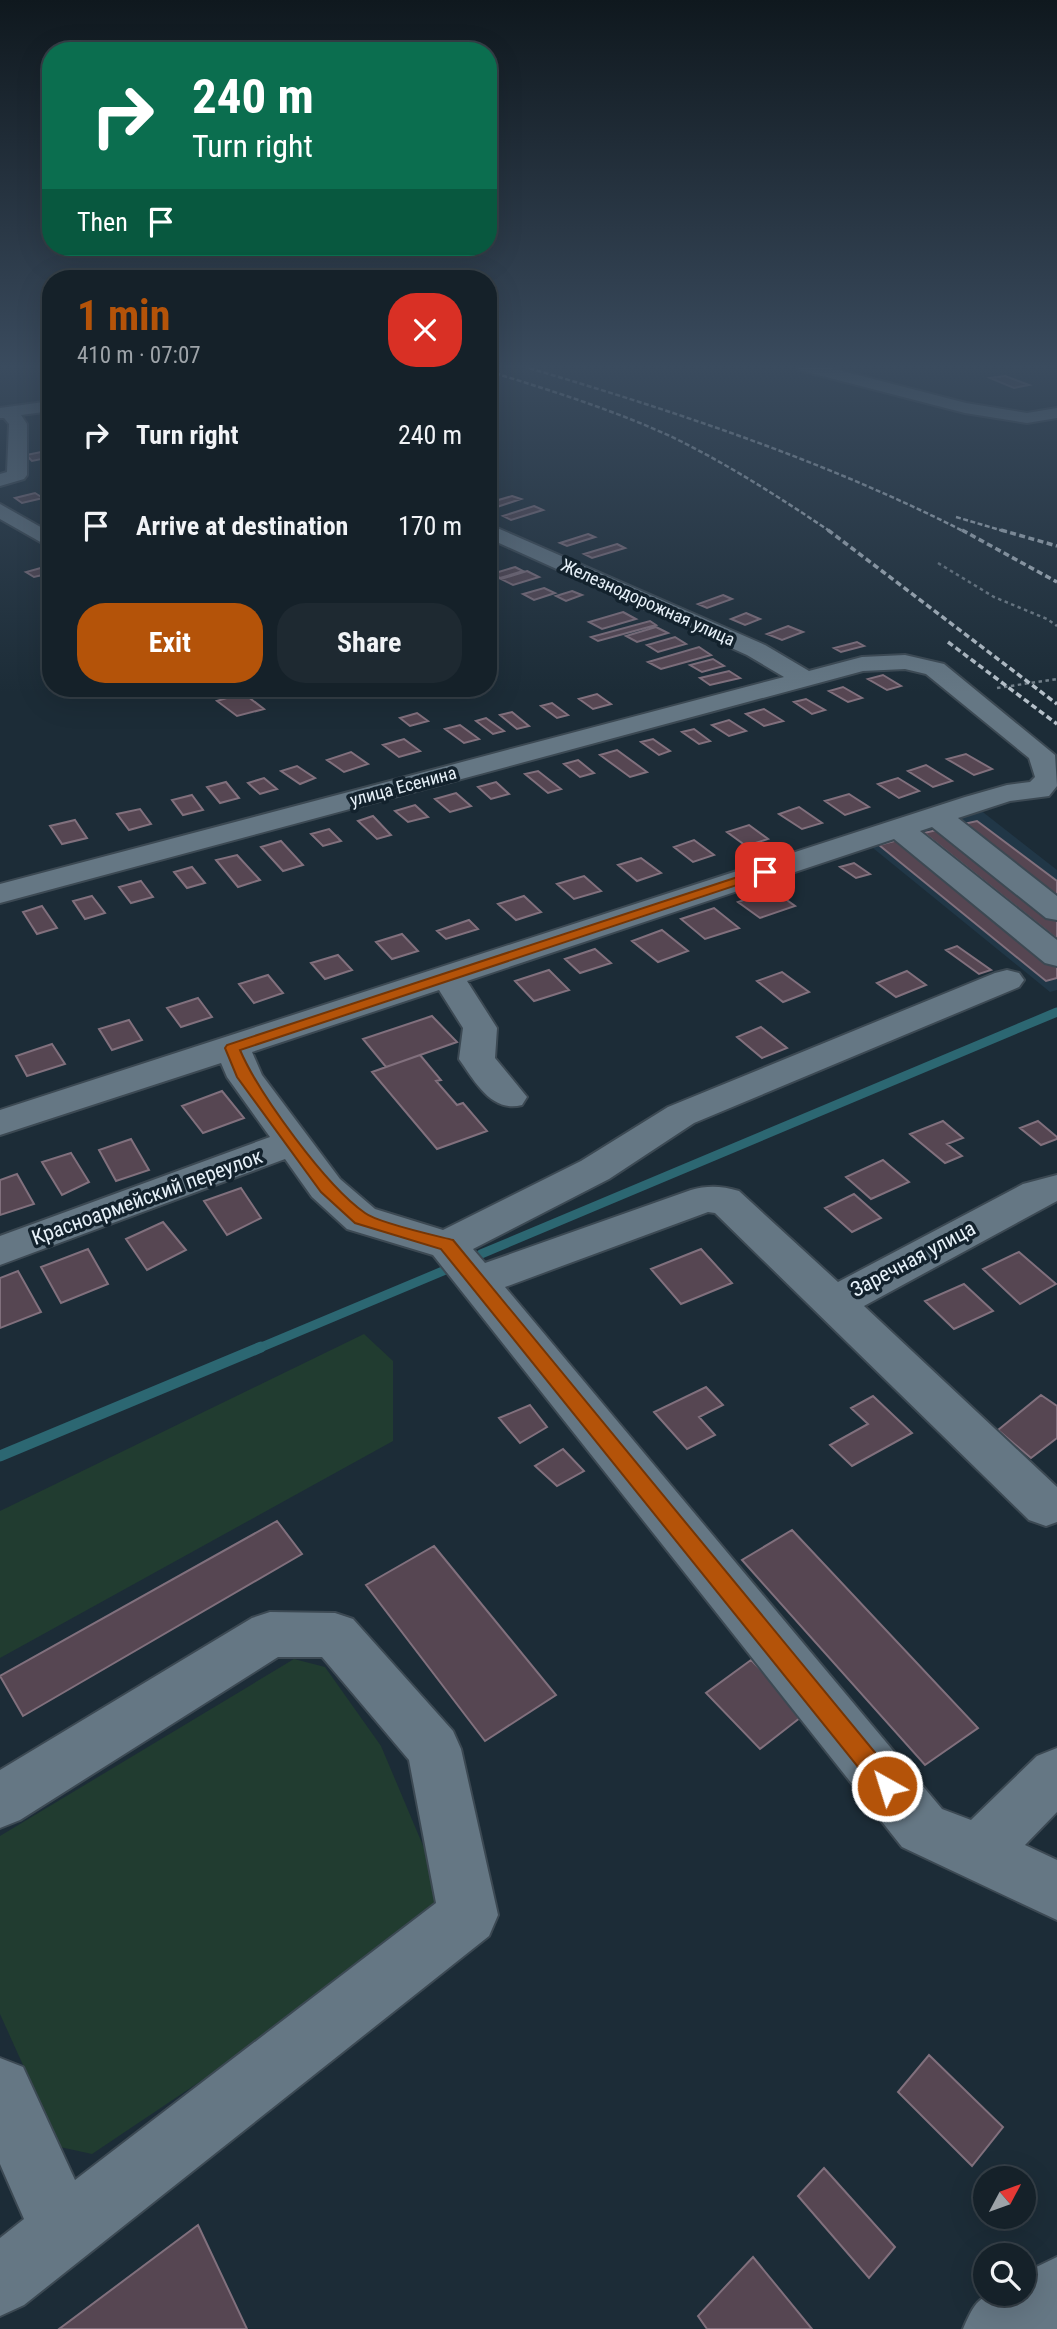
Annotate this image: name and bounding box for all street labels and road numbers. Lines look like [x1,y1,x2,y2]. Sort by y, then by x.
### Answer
street label: Железнодорожная улица [558,554,738,650]
street label: улица Есенина [347,762,459,810]
street label: Красноармейский переулок [28,1144,266,1250]
street label: Заречная улица [847,1216,979,1302]

